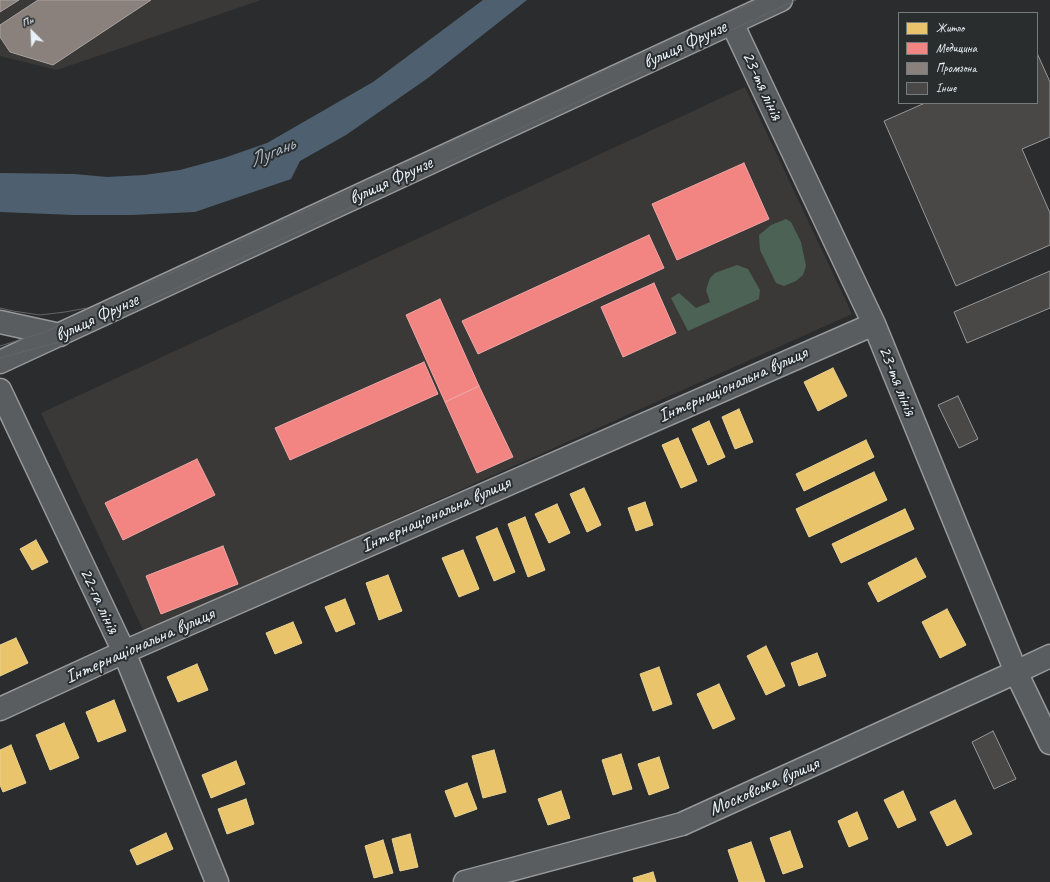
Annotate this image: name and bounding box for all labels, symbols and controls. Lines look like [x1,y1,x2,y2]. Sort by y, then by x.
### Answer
north arrow [12,12,52,52]
text: Пн [19,12,35,30]
legend [898,12,1038,104]
street label: вулиця Фрунзе [640,16,730,74]
text: Житло [936,20,964,36]
text: Медицина [936,40,977,56]
street label: 23-тя лінія [736,48,788,124]
text: Промзона [936,60,976,76]
text: Інше [936,80,956,96]
water label: Лугань [246,133,298,173]
street label: вулиця Фрунзе [346,152,436,210]
street label: вулиця Фрунзе [52,289,142,347]
street label: Інтернаціональна вулиця [655,342,811,428]
street label: 23-тя лінія [873,343,921,419]
street label: Інтернаціональна вулиця [358,472,514,558]
street label: 22-га лінія [74,564,124,638]
street label: Інтернаціональна вулиця [62,603,218,689]
street label: Московська вулиця [705,753,823,821]

